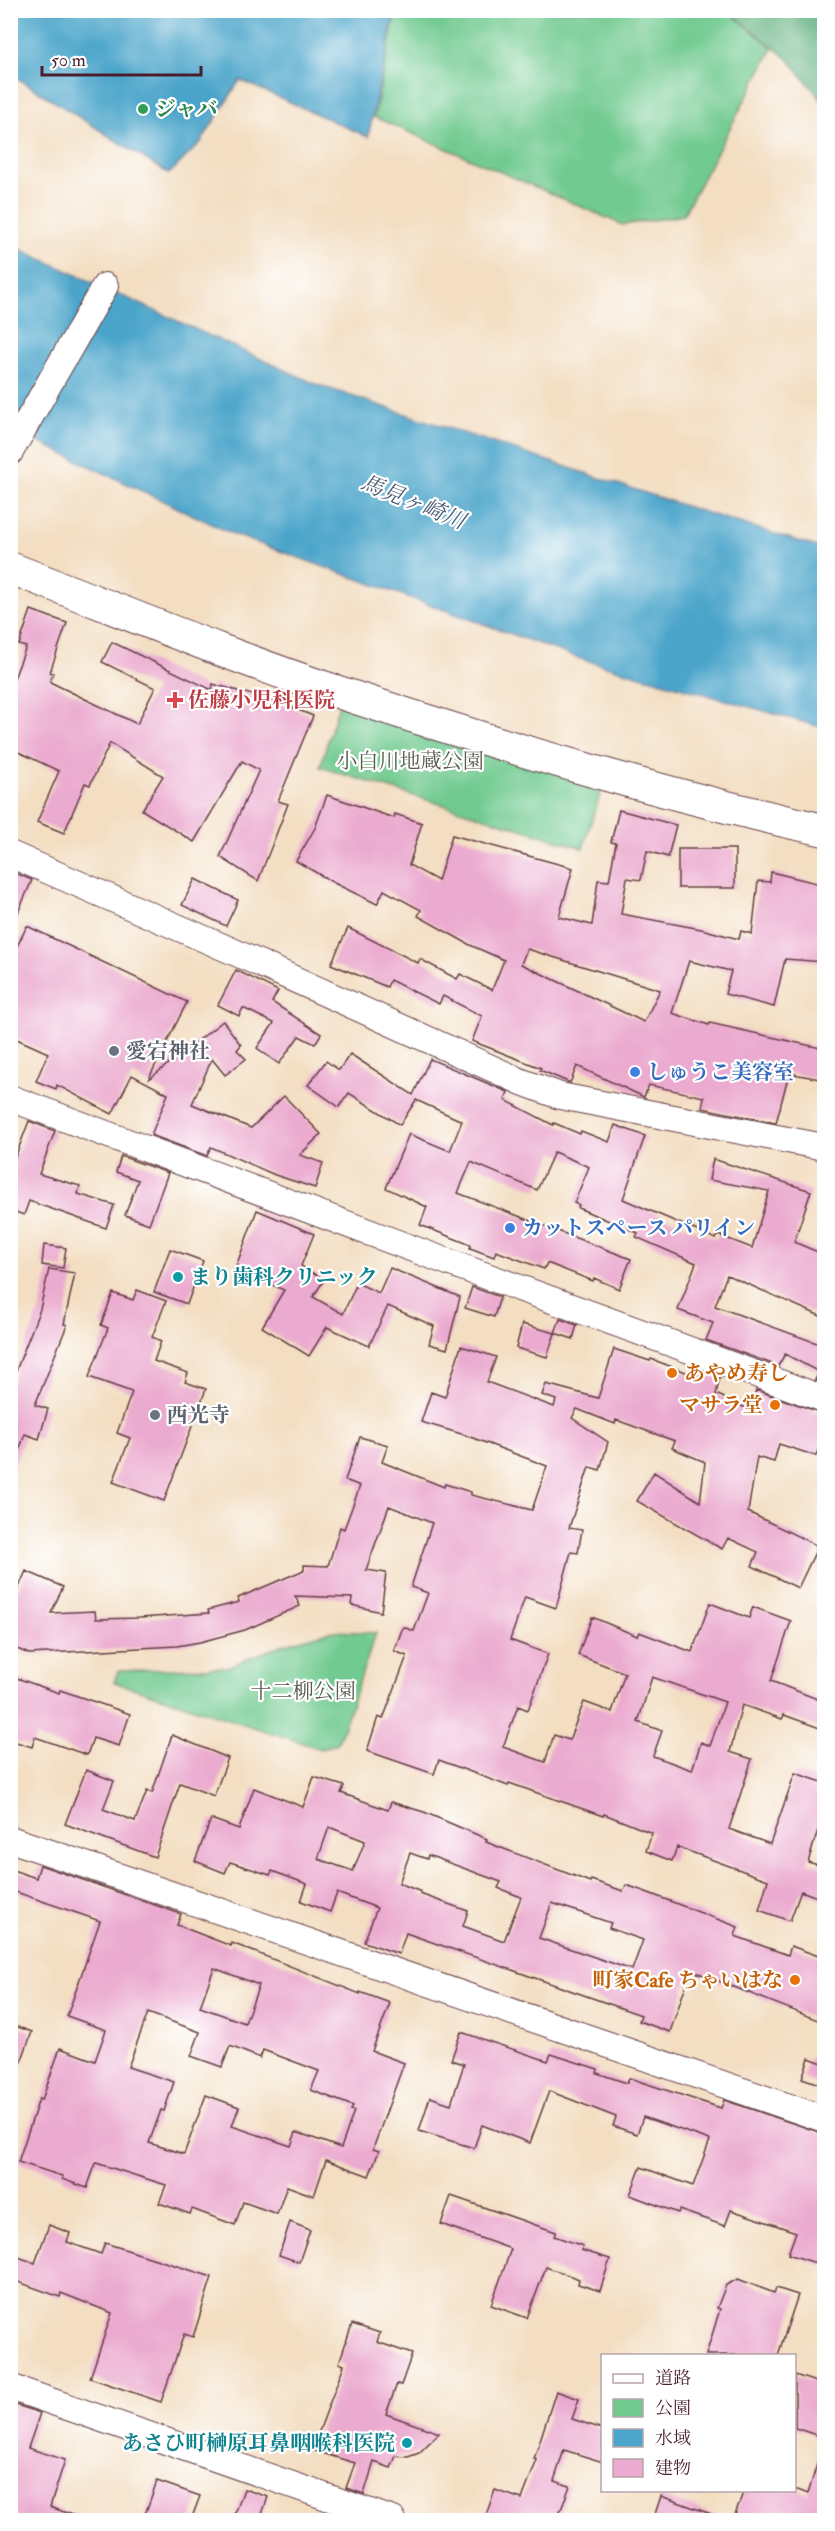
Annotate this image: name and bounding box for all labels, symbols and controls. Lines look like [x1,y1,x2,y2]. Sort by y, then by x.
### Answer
scale bar [42,39,201,77]
text: 50 m [51,49,86,72]
place label: ジャバ [155,96,218,123]
marker: ジャバ [136,102,150,116]
water label: 馬見ヶ崎川 [357,468,471,536]
place label: 佐藤小児科医院 [188,687,335,714]
marker: 佐藤小児科医院 [166,691,184,709]
park label: 小白川地蔵公園 [337,748,484,775]
place label: 愛宕神社 [126,1038,210,1065]
marker: 愛宕神社 [107,1044,121,1058]
place label: しゅうこ美容室 [647,1059,794,1086]
marker: しゅうこ美容室 [628,1065,642,1079]
place label: カットスペース パリイン [522,1215,755,1242]
marker: カットスペース パリイン [503,1221,517,1235]
place label: まり歯科クリニック [190,1264,378,1291]
marker: まり歯科クリニック [171,1270,185,1284]
place label: あやめ寿し [684,1360,789,1387]
marker: あやめ寿し [665,1366,679,1380]
place label: マサラ堂 [679,1392,763,1419]
marker: マサラ堂 [768,1398,782,1412]
place label: 西光寺 [167,1402,230,1429]
marker: 西光寺 [148,1408,162,1422]
park label: 十二柳公園 [251,1678,356,1705]
place label: 町家Cafe ちゃいはな [592,1967,783,1994]
marker: 町家Cafe ちゃいはな [788,1973,802,1987]
legend [601,2354,796,2492]
text: 道路 [655,2367,691,2390]
text: 公園 [655,2397,691,2420]
text: 水域 [655,2427,691,2450]
place label: あさひ町榊原耳鼻咽喉科医院 [122,2430,395,2457]
marker: あさひ町榊原耳鼻咽喉科医院 [400,2436,414,2450]
text: 建物 [655,2457,691,2480]

